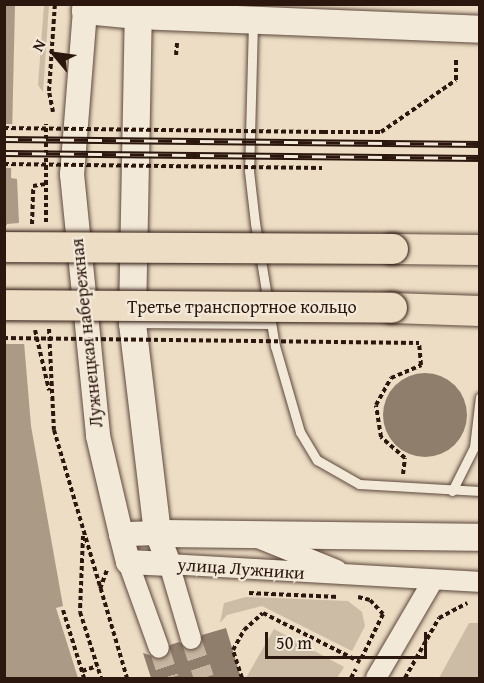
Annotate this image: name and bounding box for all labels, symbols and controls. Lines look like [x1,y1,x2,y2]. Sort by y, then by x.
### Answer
north arrow [24,24,84,84]
text: N [25,35,51,56]
street label: Лужнецкая набережная [66,237,108,429]
street label: Третье транспортное кольцо [127,296,357,318]
street label: улица Лужники [177,554,305,584]
scale bar [268,620,430,658]
text: 50 m [276,629,312,656]

